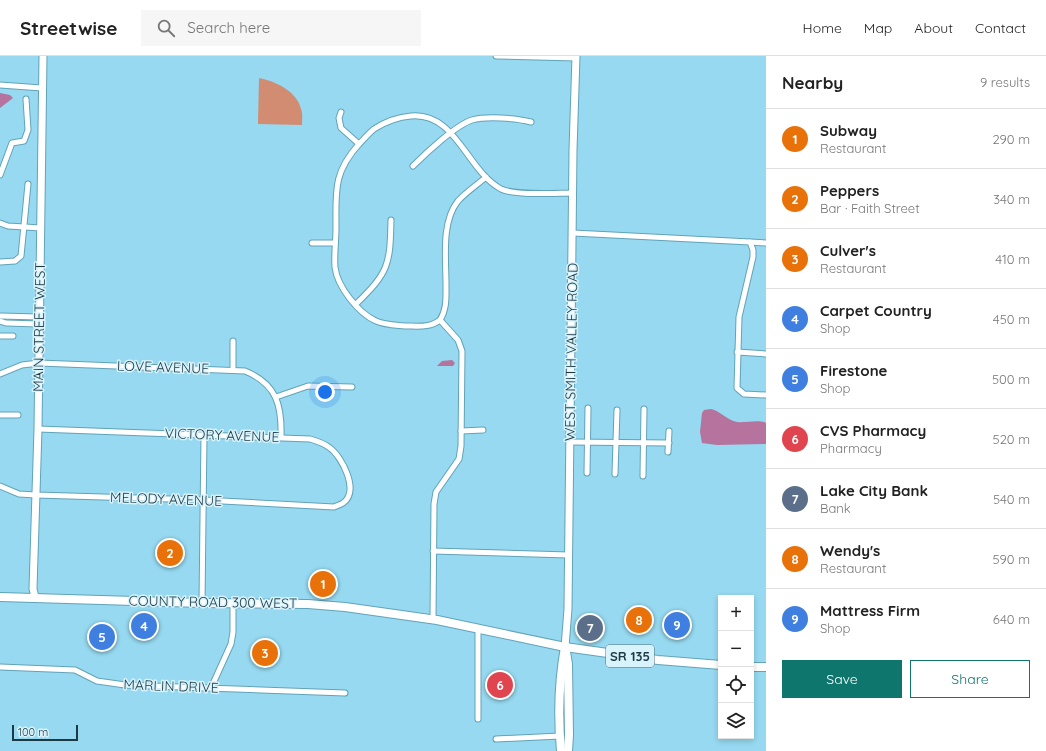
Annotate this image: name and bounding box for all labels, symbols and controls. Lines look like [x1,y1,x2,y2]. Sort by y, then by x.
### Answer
search box [141,10,421,46]
text: Streetwise [20,16,117,40]
icon: search [155,17,177,39]
text: Search here [187,18,270,37]
text: Home [803,19,842,37]
text: Map [864,19,892,37]
text: About [914,19,953,37]
text: Contact [975,19,1026,37]
text: Nearby [782,72,843,93]
text: 9 results [980,74,1030,90]
text: Subway [820,121,877,140]
text: 1 [792,131,798,147]
text: 290 m [992,131,1030,147]
text: Restaurant [820,140,886,156]
text: Peppers [820,181,879,200]
text: 2 [791,191,799,207]
text: 340 m [993,191,1030,207]
text: Bar · Faith Street [820,200,920,216]
text: Culver's [820,241,876,260]
text: 3 [792,251,798,267]
text: 410 m [995,251,1030,267]
text: Restaurant [820,260,886,276]
street label: MAIN STREET WEST [29,262,49,392]
street label: WEST SMITH VALLEY ROAD [560,263,582,441]
text: Carpet Country [820,301,932,320]
text: 4 [791,311,799,327]
text: 450 m [993,311,1030,327]
text: Shop [820,320,850,336]
street label: LOVE AVENUE [117,356,209,378]
text: Firestone [820,361,887,380]
text: 5 [791,371,799,387]
text: 500 m [992,371,1030,387]
text: Shop [820,380,850,396]
your location [315,382,335,402]
text: CVS Pharmacy [820,421,926,440]
street label: VICTORY AVENUE [164,424,280,446]
text: 6 [791,431,799,447]
text: 520 m [993,431,1030,447]
text: Pharmacy [820,440,882,456]
text: Lake City Bank [820,481,928,500]
street label: MELODY AVENUE [110,488,222,510]
text: 7 [791,491,799,507]
text: 540 m [993,491,1030,507]
text: Bank [820,500,851,516]
pin: 2 [157,538,183,568]
text: Wendy's [820,541,880,560]
text: 8 [791,551,799,567]
text: 590 m [993,551,1030,567]
text: Restaurant [820,560,886,576]
pin: 1 [310,569,336,599]
street label: COUNTY ROAD 300 WEST [128,592,298,612]
map controls [718,595,754,739]
button: + [718,595,754,631]
text: Mattress Firm [820,601,920,620]
pin: 8 [626,605,652,635]
pin: 9 [664,610,690,640]
pin: 4 [131,611,157,641]
text: 9 [791,611,799,627]
text: 640 m [993,611,1030,627]
pin: 7 [577,613,603,643]
text: Shop [820,620,850,636]
pin: 5 [89,622,115,652]
button: − [718,631,754,667]
pin: 3 [252,638,278,668]
road number: SR 135 [606,645,654,667]
button: Save [782,660,902,698]
button: Share [910,660,1030,698]
button: locate [718,667,754,703]
pin: 6 [487,670,513,700]
street label: MARLIN DRIVE [123,675,219,697]
button: layers [718,703,754,739]
scale bar [12,723,78,742]
text: 100 m [18,725,48,739]

